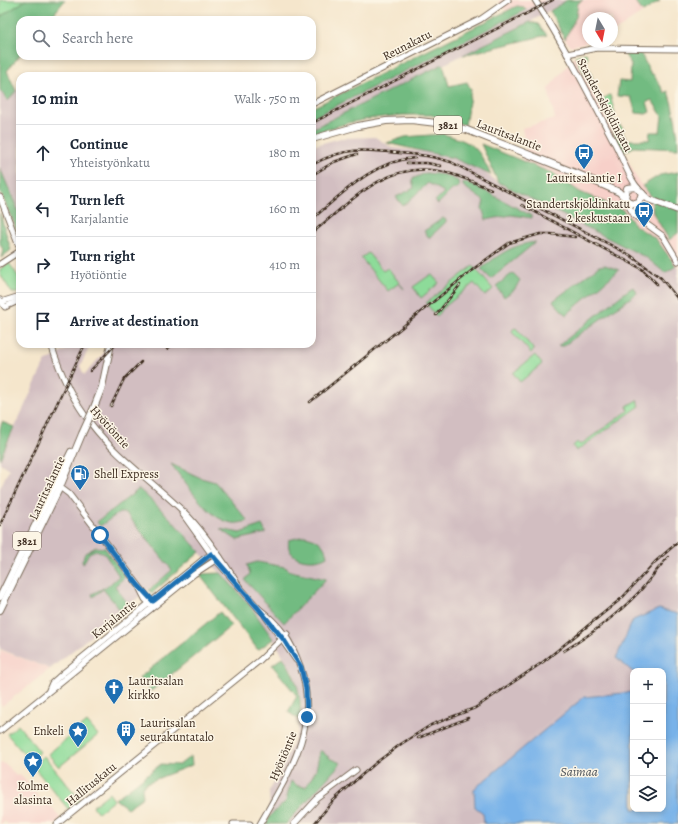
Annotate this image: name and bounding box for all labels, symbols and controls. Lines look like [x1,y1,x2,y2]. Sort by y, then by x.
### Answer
north arrow [582,12,618,48]
search box [16,16,316,60]
street label: Reunakatu [380,26,435,64]
icon: search [30,27,52,49]
text: Search here [62,28,133,48]
street label: Standertskjöldinkatu [574,55,637,155]
text: 10 min [32,87,78,110]
text: Walk · 750 m [234,90,300,107]
street label: Lauritsalantie [474,115,544,155]
road number: 3821 [434,116,462,134]
text: Continue [70,134,128,154]
icon: ahead [32,142,54,164]
bus stop icon: Lauritsalantie I [573,142,595,170]
text: 180 m [269,144,300,161]
text: Yhteistyönkatu [70,154,150,171]
place label: Lauritsalantie I [546,170,622,186]
text: Turn left [70,190,125,210]
place label: Standertskjöldinkatu 2 keskustaan [526,196,631,226]
icon: left [32,198,54,220]
text: 160 m [269,200,300,217]
bus stop icon: Standertskjöldinkatu 2 keskustaan [633,200,655,228]
text: Karjalantie [70,210,129,227]
text: Turn right [70,246,135,266]
icon: right [32,254,54,276]
text: 410 m [269,256,300,273]
text: Hyötiöntie [70,266,127,283]
icon: arrive [32,310,54,332]
text: Arrive at destination [70,311,199,331]
street label: Hyötiöntie [87,402,133,452]
street label: Lauritsalantie [25,454,69,522]
fuel station icon: Shell Express [69,463,91,491]
place label: Shell Express [94,466,159,482]
route start [91,526,109,544]
road number: 3821 [13,532,41,550]
street label: Karjalantie [88,596,140,642]
map controls [630,668,666,812]
button: + [630,668,666,704]
place label: Lauritsalan kirkko [128,673,184,703]
church icon: Lauritsalan kirkko [103,677,125,705]
button: − [630,704,666,740]
route end [298,708,316,726]
place label: Lauritsalan seurakuntatalo [140,715,214,745]
building icon: Lauritsalan seurakuntatalo [115,719,137,747]
place icon: Enkeli [67,720,89,748]
place label: Enkeli [33,723,64,739]
street label: Hyötiöntie [265,729,301,783]
button: locate [630,740,666,776]
place icon: Kolme alasinta [22,750,44,778]
street label: Hallituskatu [62,758,120,809]
water label: Saimaa [560,763,598,780]
button: layers [630,776,666,812]
place label: Kolme alasinta [14,778,53,808]

